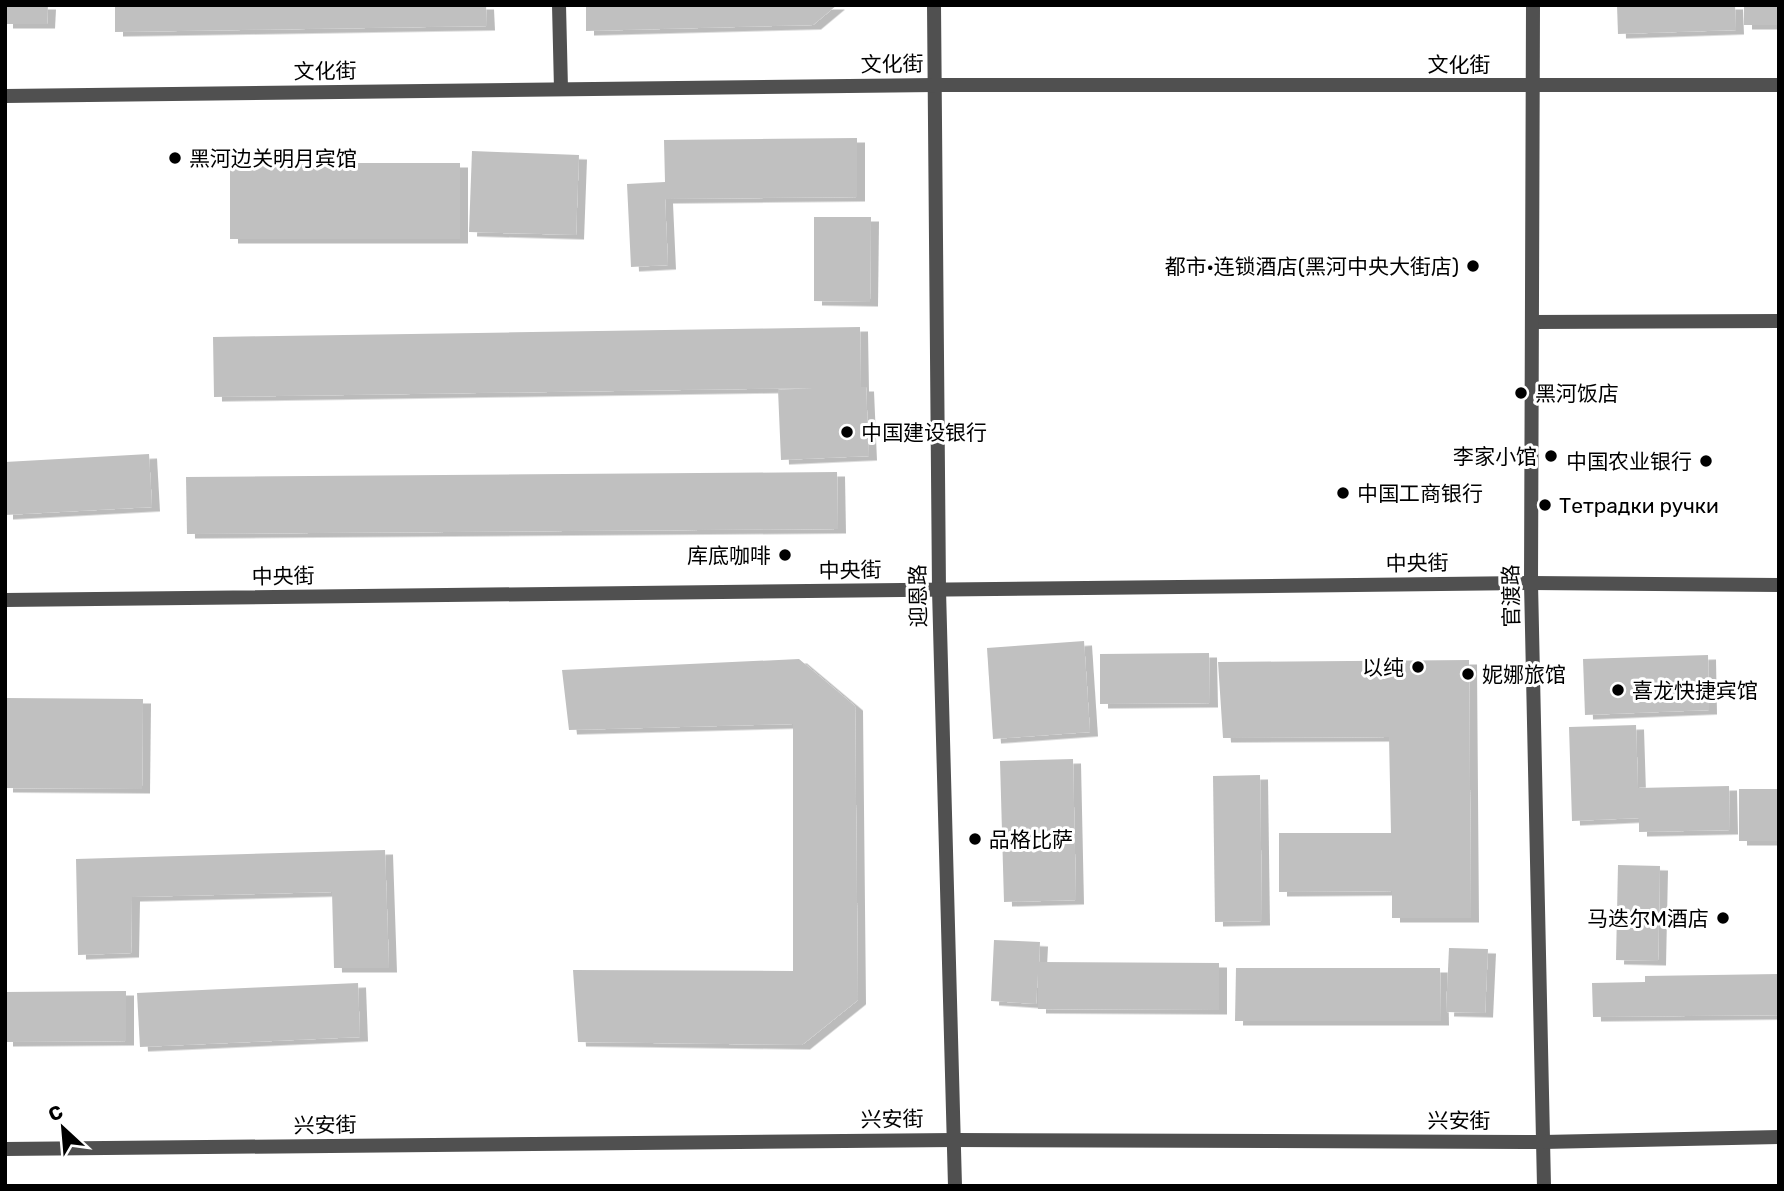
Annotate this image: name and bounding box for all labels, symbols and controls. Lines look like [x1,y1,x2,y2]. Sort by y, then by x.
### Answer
street label: 文化街 [860,51,924,77]
street label: 文化街 [1428,52,1491,77]
street label: 文化街 [293,58,357,84]
place label: 黑河边关明月宾馆 [189,146,357,171]
marker: 黑河边关明月宾馆 [167,150,183,166]
place label: 都市·连锁酒店(黑河中央大街店) [1165,254,1459,279]
marker: 都市·连锁酒店(黑河中央大街店) [1465,258,1481,274]
place label: 黑河饭店 [1535,381,1619,406]
marker: 黑河饭店 [1513,385,1529,401]
place label: 中国建设银行 [861,420,987,445]
marker: 中国建设银行 [839,424,855,440]
place label: 李家小馆 [1453,444,1537,469]
marker: 李家小馆 [1543,448,1559,464]
place label: 中国农业银行 [1566,449,1692,474]
marker: 中国农业银行 [1698,453,1714,469]
place label: 中国工商银行 [1357,481,1483,506]
marker: 中国工商银行 [1335,485,1351,501]
place label: Тетрадки ручки [1559,493,1719,518]
marker: Тетрадки ручки [1537,497,1553,513]
place label: 库底咖啡 [687,543,771,568]
marker: 库底咖啡 [777,547,793,563]
street label: 中央街 [1385,550,1449,576]
street label: 中央街 [818,557,882,583]
street label: 中央街 [251,563,315,589]
street label: 迎恩路 [905,564,931,628]
street label: 官渡路 [1498,564,1524,628]
place label: 以纯 [1362,655,1404,680]
marker: 以纯 [1410,659,1426,675]
place label: 妮娜旅馆 [1482,662,1566,687]
marker: 妮娜旅馆 [1460,666,1476,682]
place label: 喜龙快捷宾馆 [1632,678,1758,703]
marker: 喜龙快捷宾馆 [1610,682,1626,698]
place label: 品格比萨 [989,827,1073,852]
marker: 品格比萨 [967,831,983,847]
place label: 马迭尔M酒店 [1587,906,1709,931]
marker: 马迭尔M酒店 [1715,910,1731,926]
north arrow [28,1093,98,1163]
text: С [45,1100,67,1126]
street label: 兴安街 [860,1106,924,1132]
street label: 兴安街 [1428,1108,1491,1133]
street label: 兴安街 [293,1112,357,1138]

